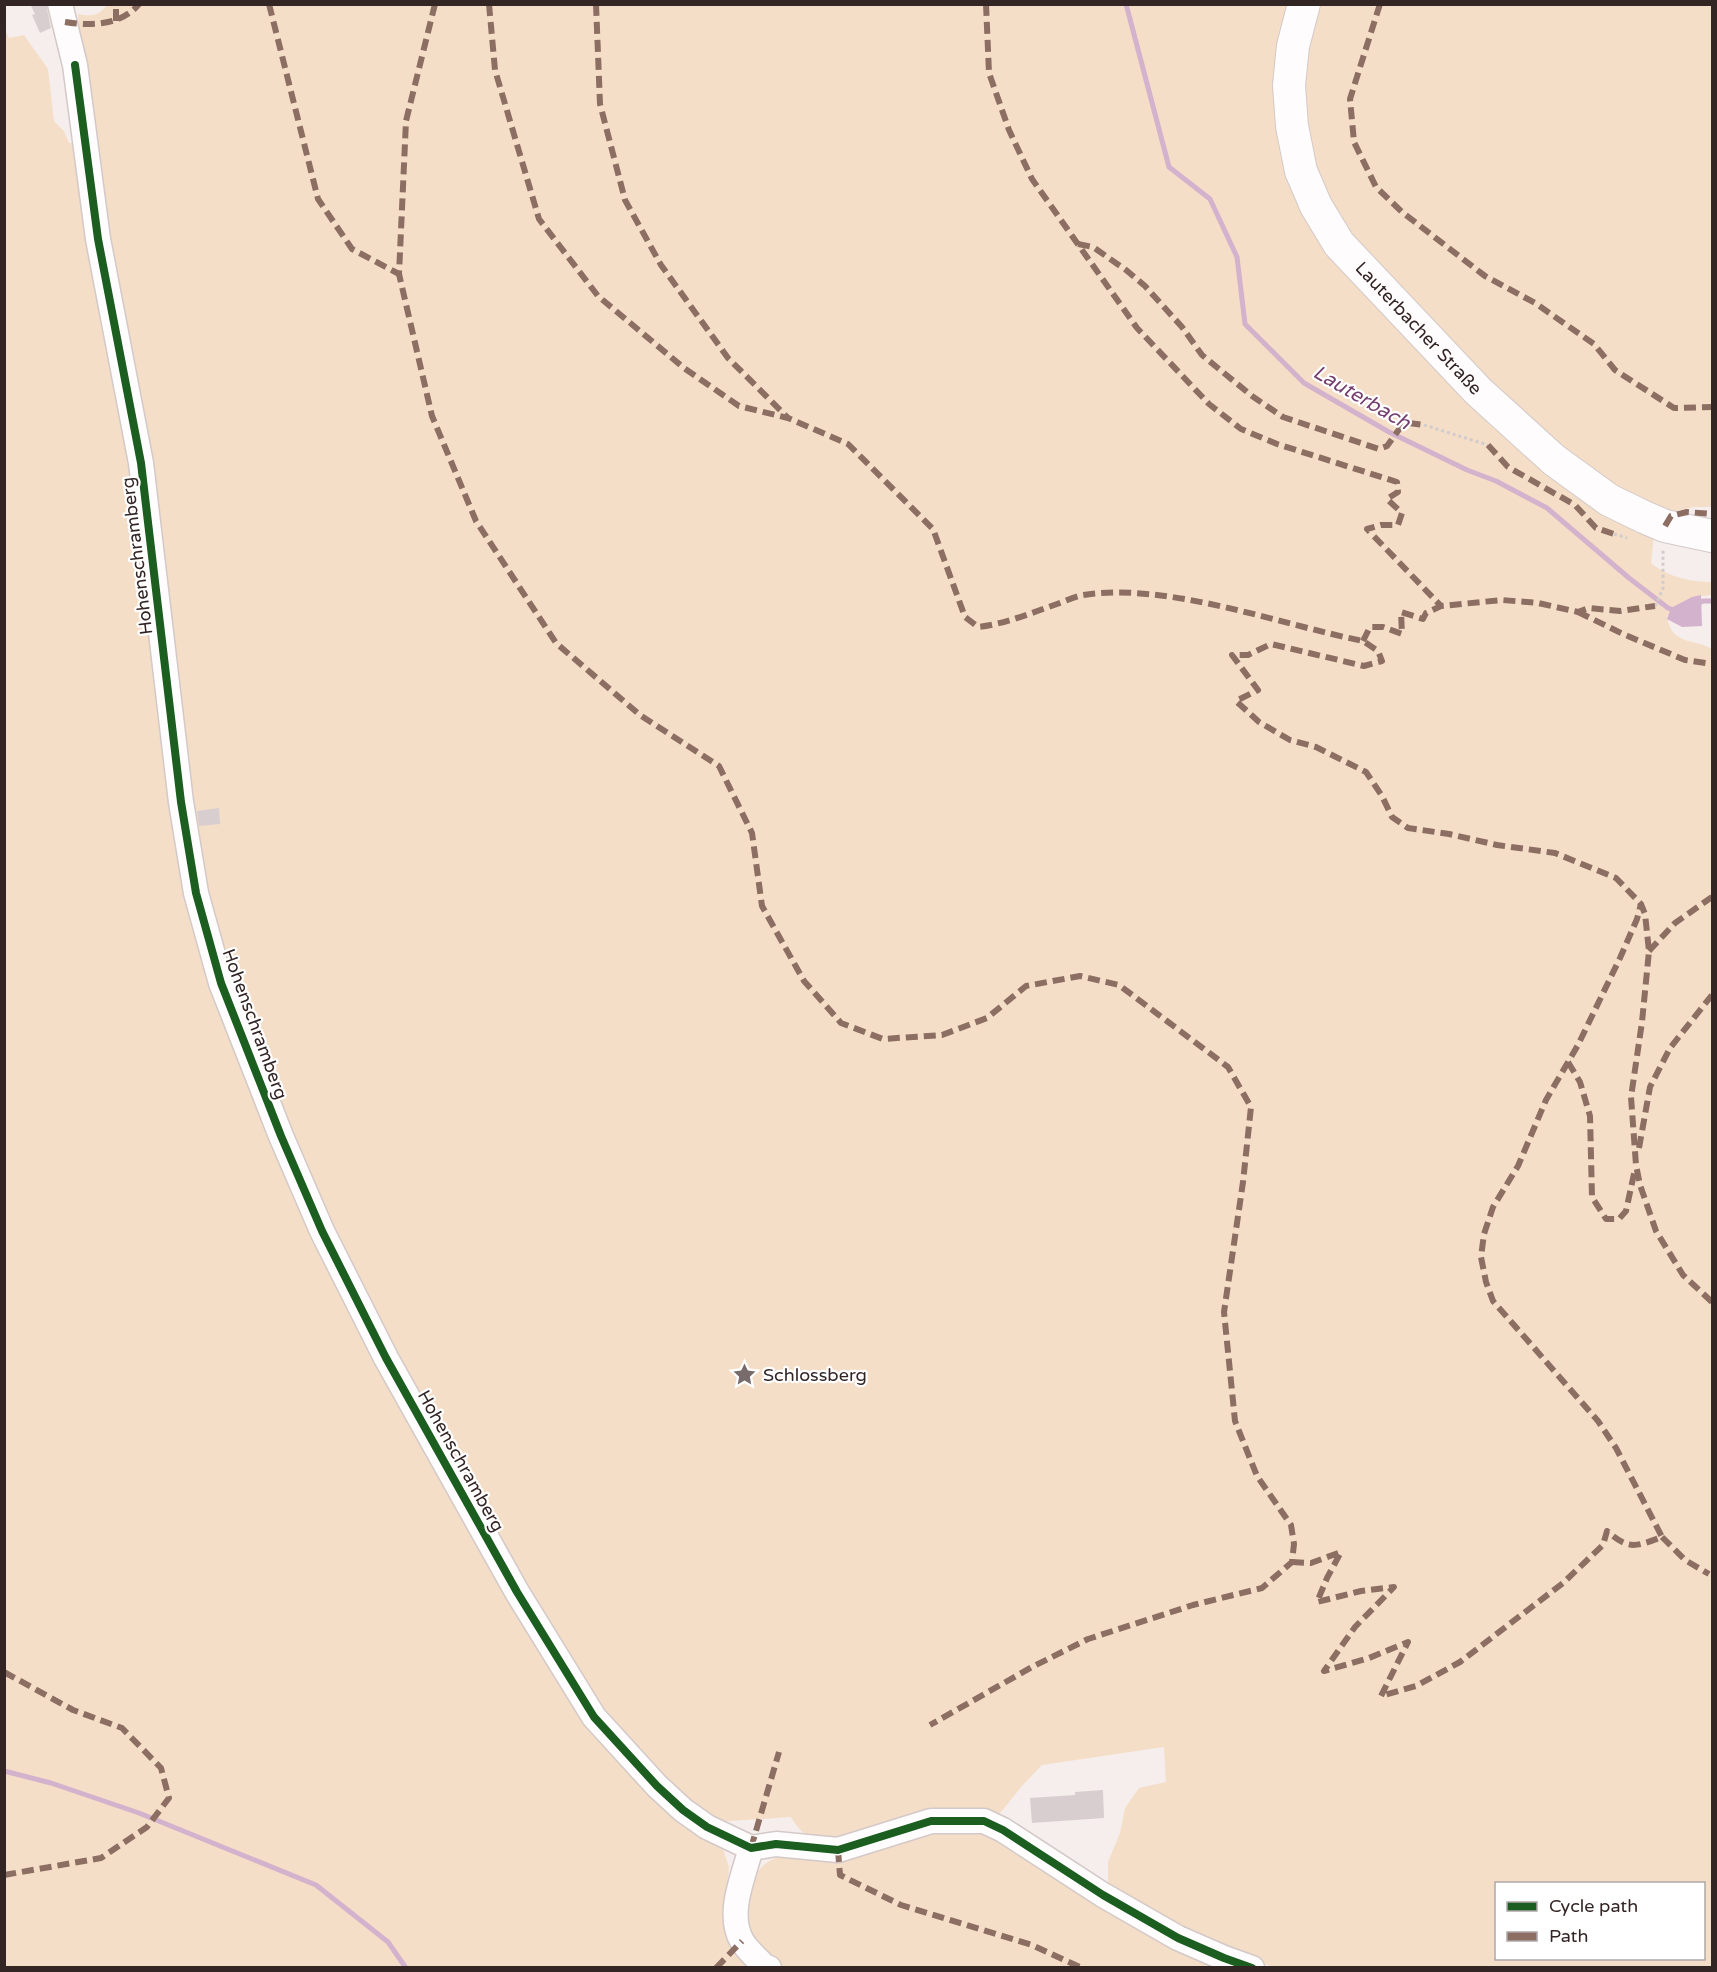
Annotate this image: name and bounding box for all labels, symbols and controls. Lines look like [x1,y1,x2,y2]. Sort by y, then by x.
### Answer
street label: Lauterbacher Straße [1351,258,1487,398]
water label: Lauterbach [1309,360,1415,434]
street label: Hohenschramberg [116,476,158,636]
street label: Hohenschramberg [218,946,292,1102]
place icon: Schlossberg [732,1362,758,1388]
place label: Schlossberg [763,1364,867,1386]
street label: Hohenschramberg [413,1386,509,1536]
legend [1495,1882,1705,1960]
text: Cycle path [1549,1895,1638,1917]
text: Path [1549,1925,1588,1947]

